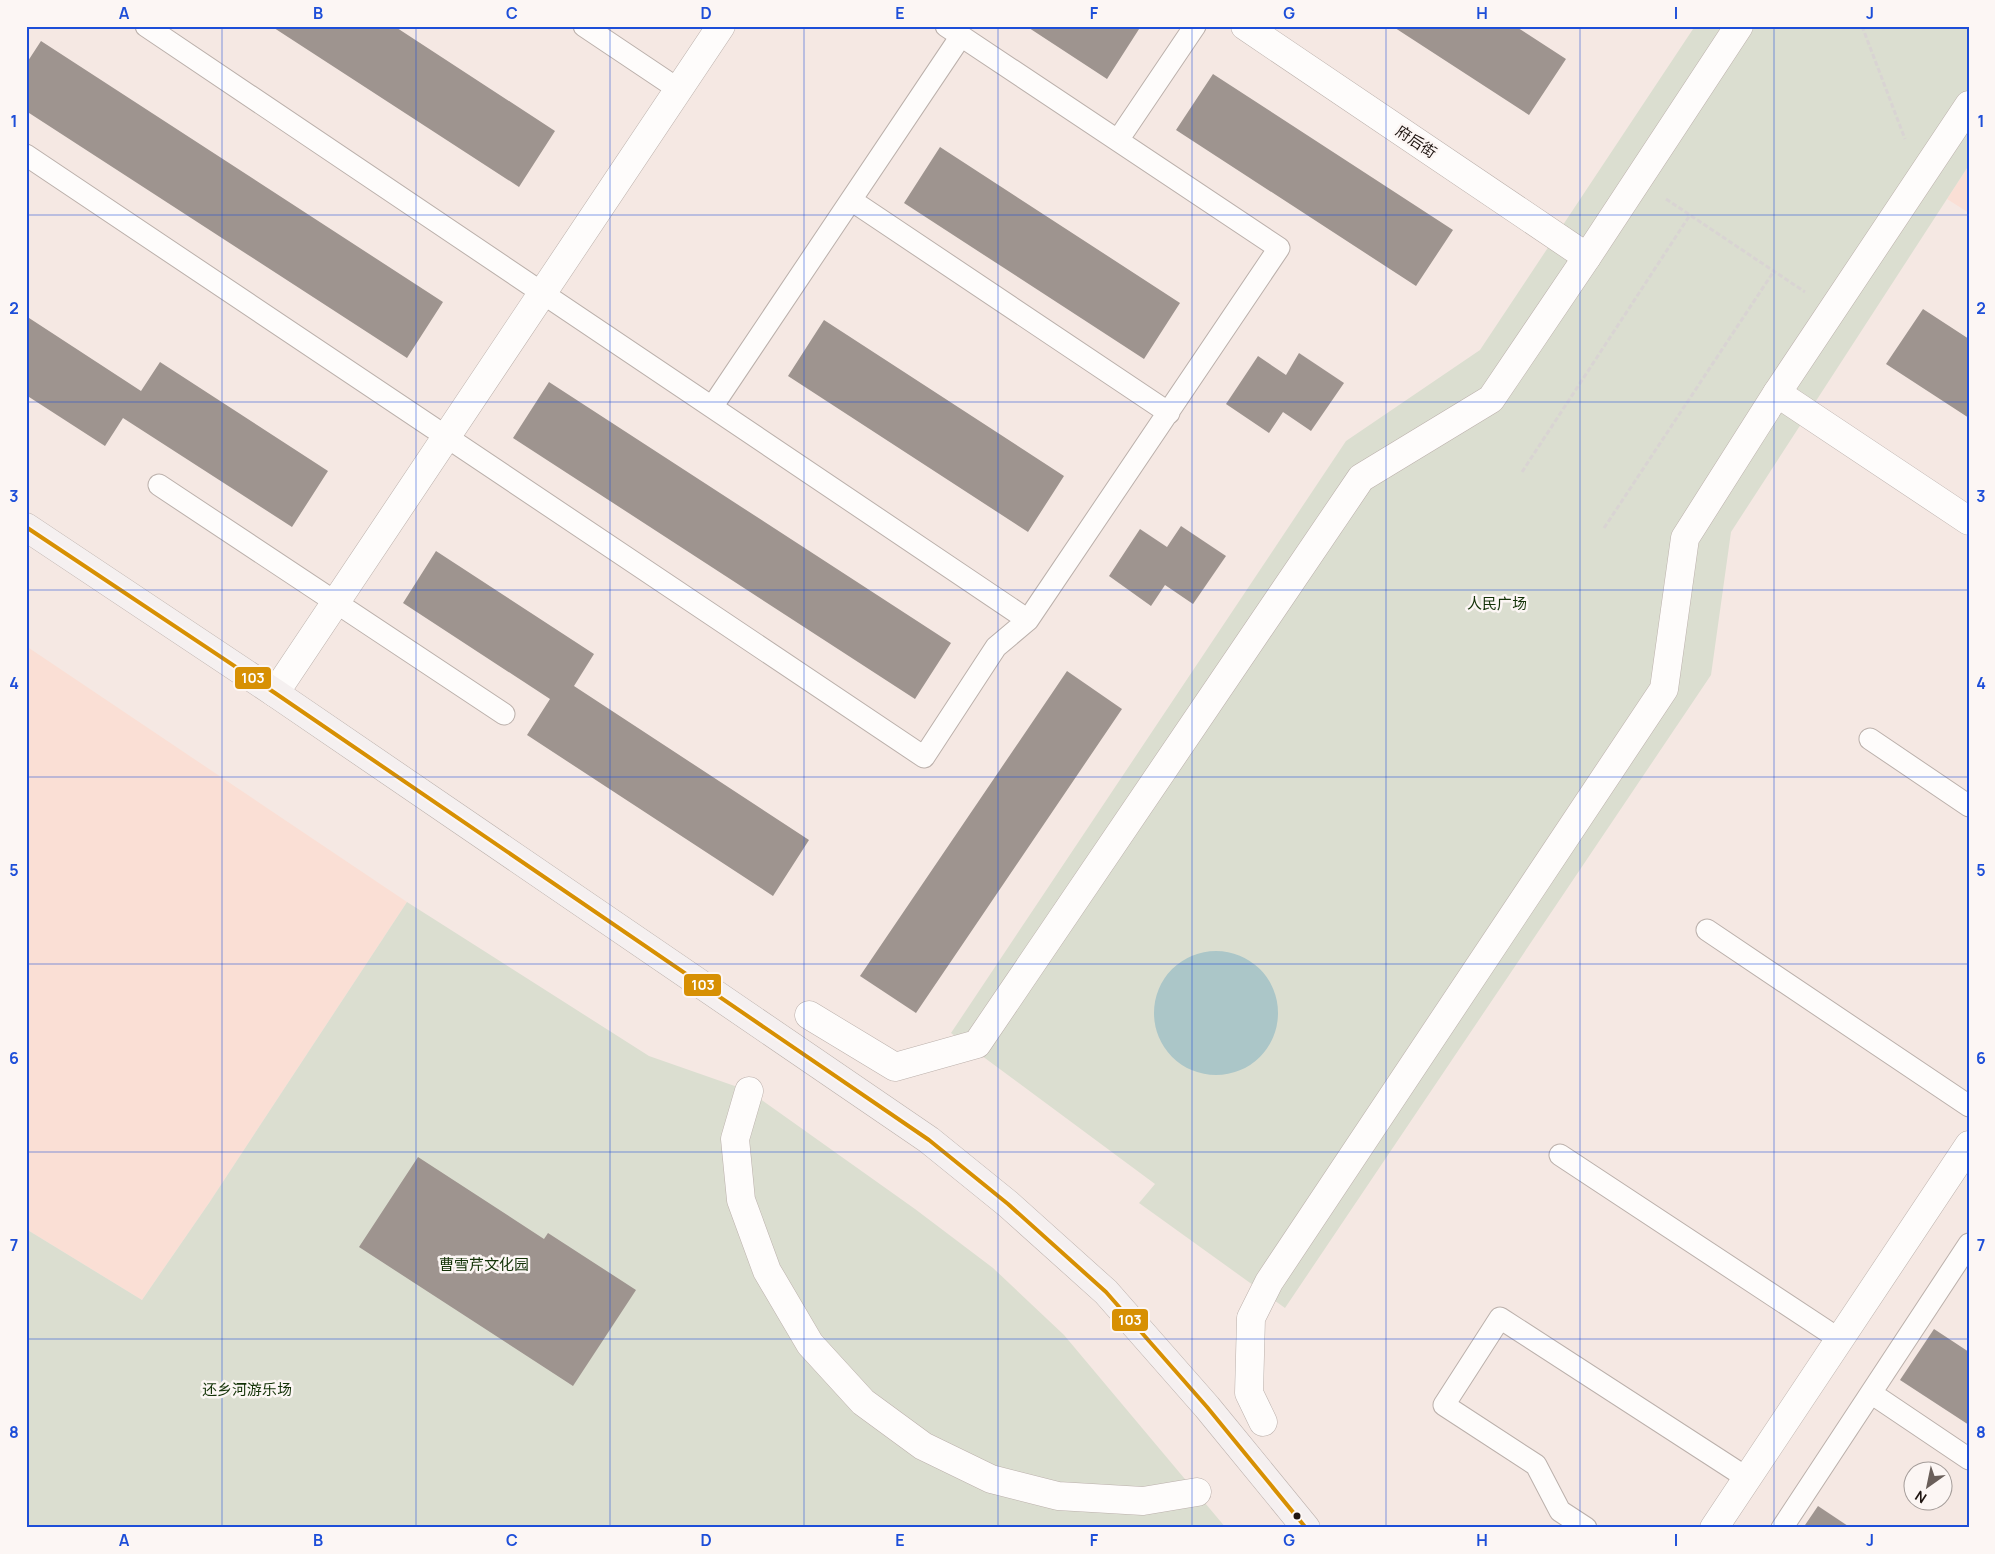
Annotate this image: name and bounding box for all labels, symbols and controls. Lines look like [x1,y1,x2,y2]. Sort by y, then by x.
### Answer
text: A [119,2,130,24]
text: B [313,2,323,24]
text: C [506,2,518,24]
text: D [700,2,712,24]
text: E [895,2,905,24]
text: F [1090,2,1099,24]
text: G [1283,2,1295,24]
text: H [1476,2,1488,24]
text: I [1674,2,1678,24]
text: J [1866,2,1874,24]
text: 1 [10,110,18,132]
text: 1 [1977,110,1985,132]
street label: 府后街 [1392,120,1441,163]
text: 2 [9,297,19,319]
text: 2 [1976,297,1986,319]
text: 3 [9,485,19,507]
text: 3 [1976,485,1986,507]
park label: 人民广场 [1467,593,1527,614]
line badge: 103 [234,666,272,690]
text: 103 [241,668,265,687]
text: 4 [9,672,19,694]
text: 4 [1976,672,1986,694]
text: 5 [9,859,19,881]
text: 5 [1976,859,1986,881]
line badge: 103 [683,973,722,997]
text: 103 [691,975,715,994]
text: 6 [9,1047,19,1069]
text: 6 [1976,1047,1986,1069]
text: 7 [10,1234,18,1256]
text: 7 [1977,1234,1985,1256]
park label: 曹雪芹文化园 [439,1254,529,1275]
line badge: 103 [1111,1308,1149,1332]
text: 103 [1118,1310,1142,1329]
park label: 还乡河游乐场 [202,1379,292,1400]
text: 8 [9,1421,19,1443]
text: 8 [1976,1421,1986,1443]
north arrow [1902,1462,1952,1512]
text: N [1911,1487,1930,1508]
unlabelled marker [1292,1511,1302,1521]
text: A [119,1529,130,1551]
text: B [313,1529,323,1551]
text: C [506,1529,518,1551]
text: D [700,1529,712,1551]
text: E [895,1529,905,1551]
text: F [1090,1529,1099,1551]
text: G [1283,1529,1295,1551]
text: H [1476,1529,1488,1551]
text: I [1674,1529,1678,1551]
text: J [1866,1529,1874,1551]

